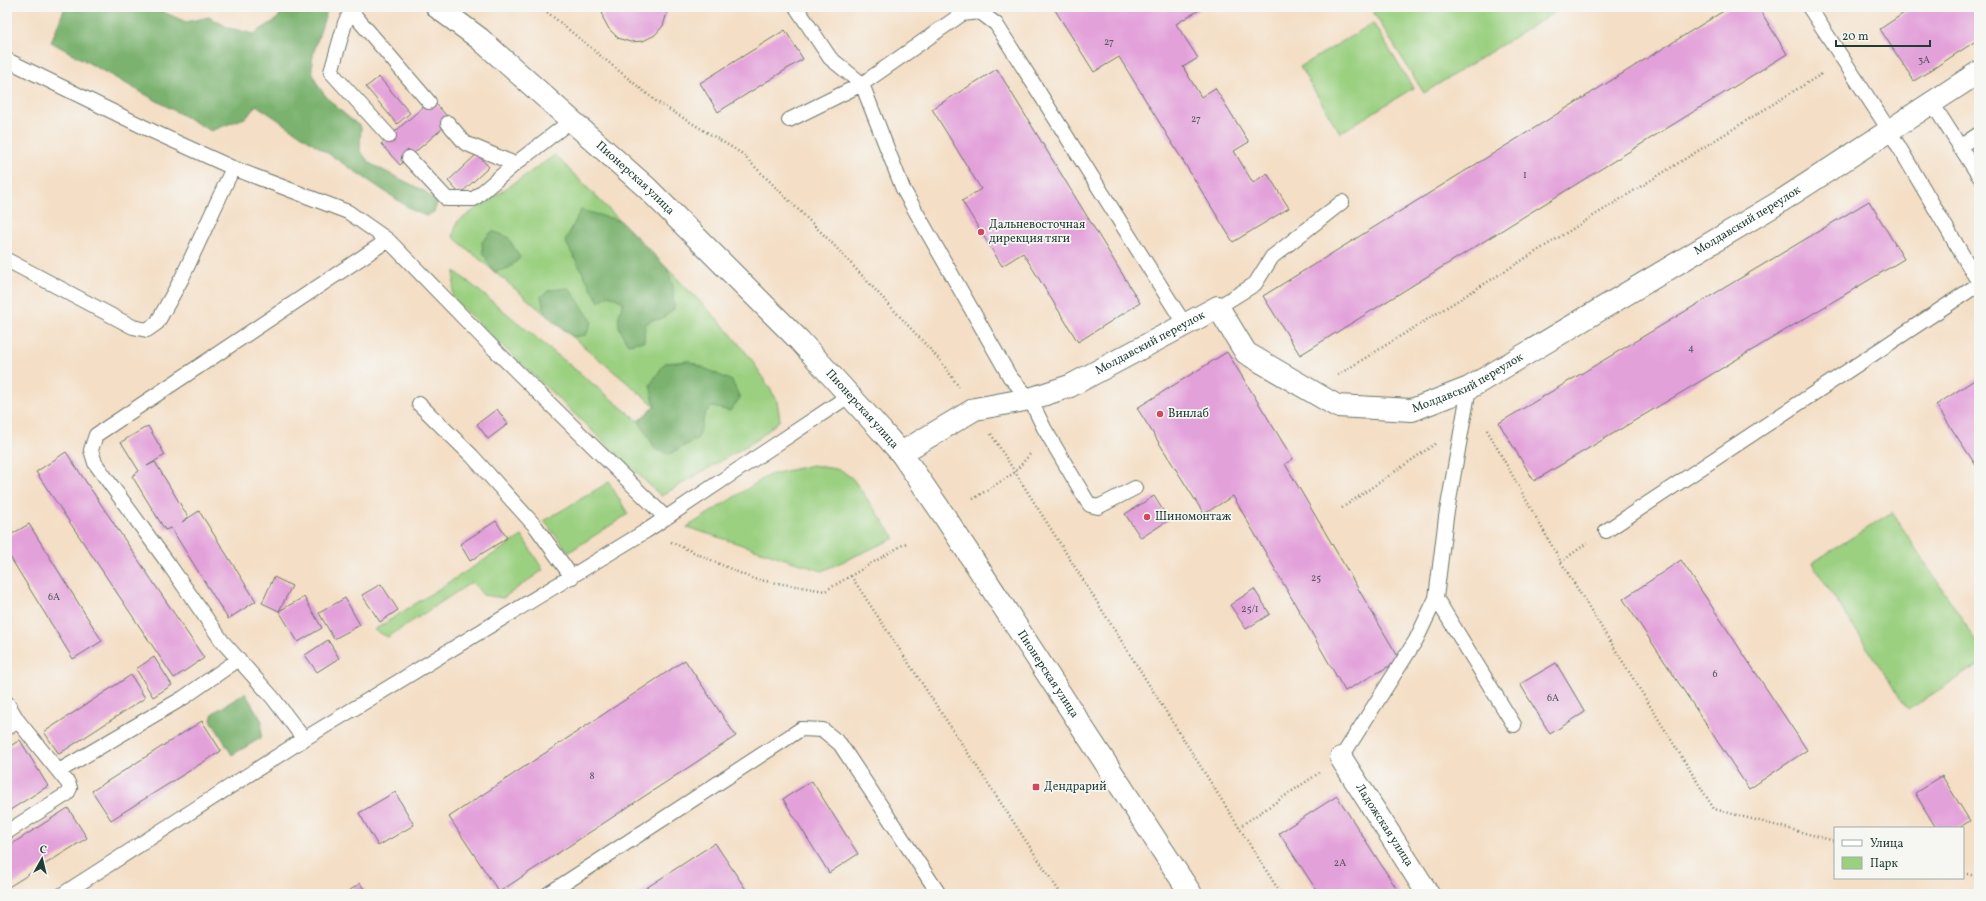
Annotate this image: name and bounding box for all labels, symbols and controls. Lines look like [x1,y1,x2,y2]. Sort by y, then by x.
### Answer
scale bar [1836,22,1930,48]
text: 20 m [1842,29,1869,45]
house number: 27 [1104,35,1114,49]
house number: 3А [1918,53,1930,67]
house number: 27 [1191,112,1201,126]
street label: Пионерская улица [592,138,678,219]
house number: 1 [1523,168,1527,182]
street label: Молдавский переулок [1691,182,1804,259]
place label: Дальневосточная дирекция тяги [989,217,1085,247]
marker: Дальневосточная дирекция тяги [976,227,986,237]
street label: Молдавский переулок [1093,307,1208,379]
house number: 4 [1688,341,1694,355]
street label: Молдавский переулок [1410,349,1527,417]
street label: Пионерская улица [822,366,902,453]
place label: Винлаб [1168,406,1209,422]
marker: Винлаб [1155,409,1165,419]
place label: Шиномонтаж [1155,509,1232,525]
marker: Шиномонтаж [1142,512,1152,522]
house number: 25 [1311,571,1321,585]
house number: 6А [48,590,60,604]
house number: 25/1 [1241,602,1259,616]
street label: Пионерская улица [1013,627,1082,721]
house number: 6 [1712,667,1718,681]
house number: 6А [1547,691,1559,705]
house number: 8 [589,769,595,783]
place label: Дендрарий [1044,779,1106,795]
street label: Ладожская улица [1352,781,1417,870]
marker: Дендрарий [1031,782,1041,792]
legend [1834,827,1964,879]
text: Улица [1870,836,1903,852]
north arrow [22,839,62,879]
text: С [39,843,48,859]
house number: 2А [1334,856,1346,870]
text: Парк [1870,856,1898,872]

